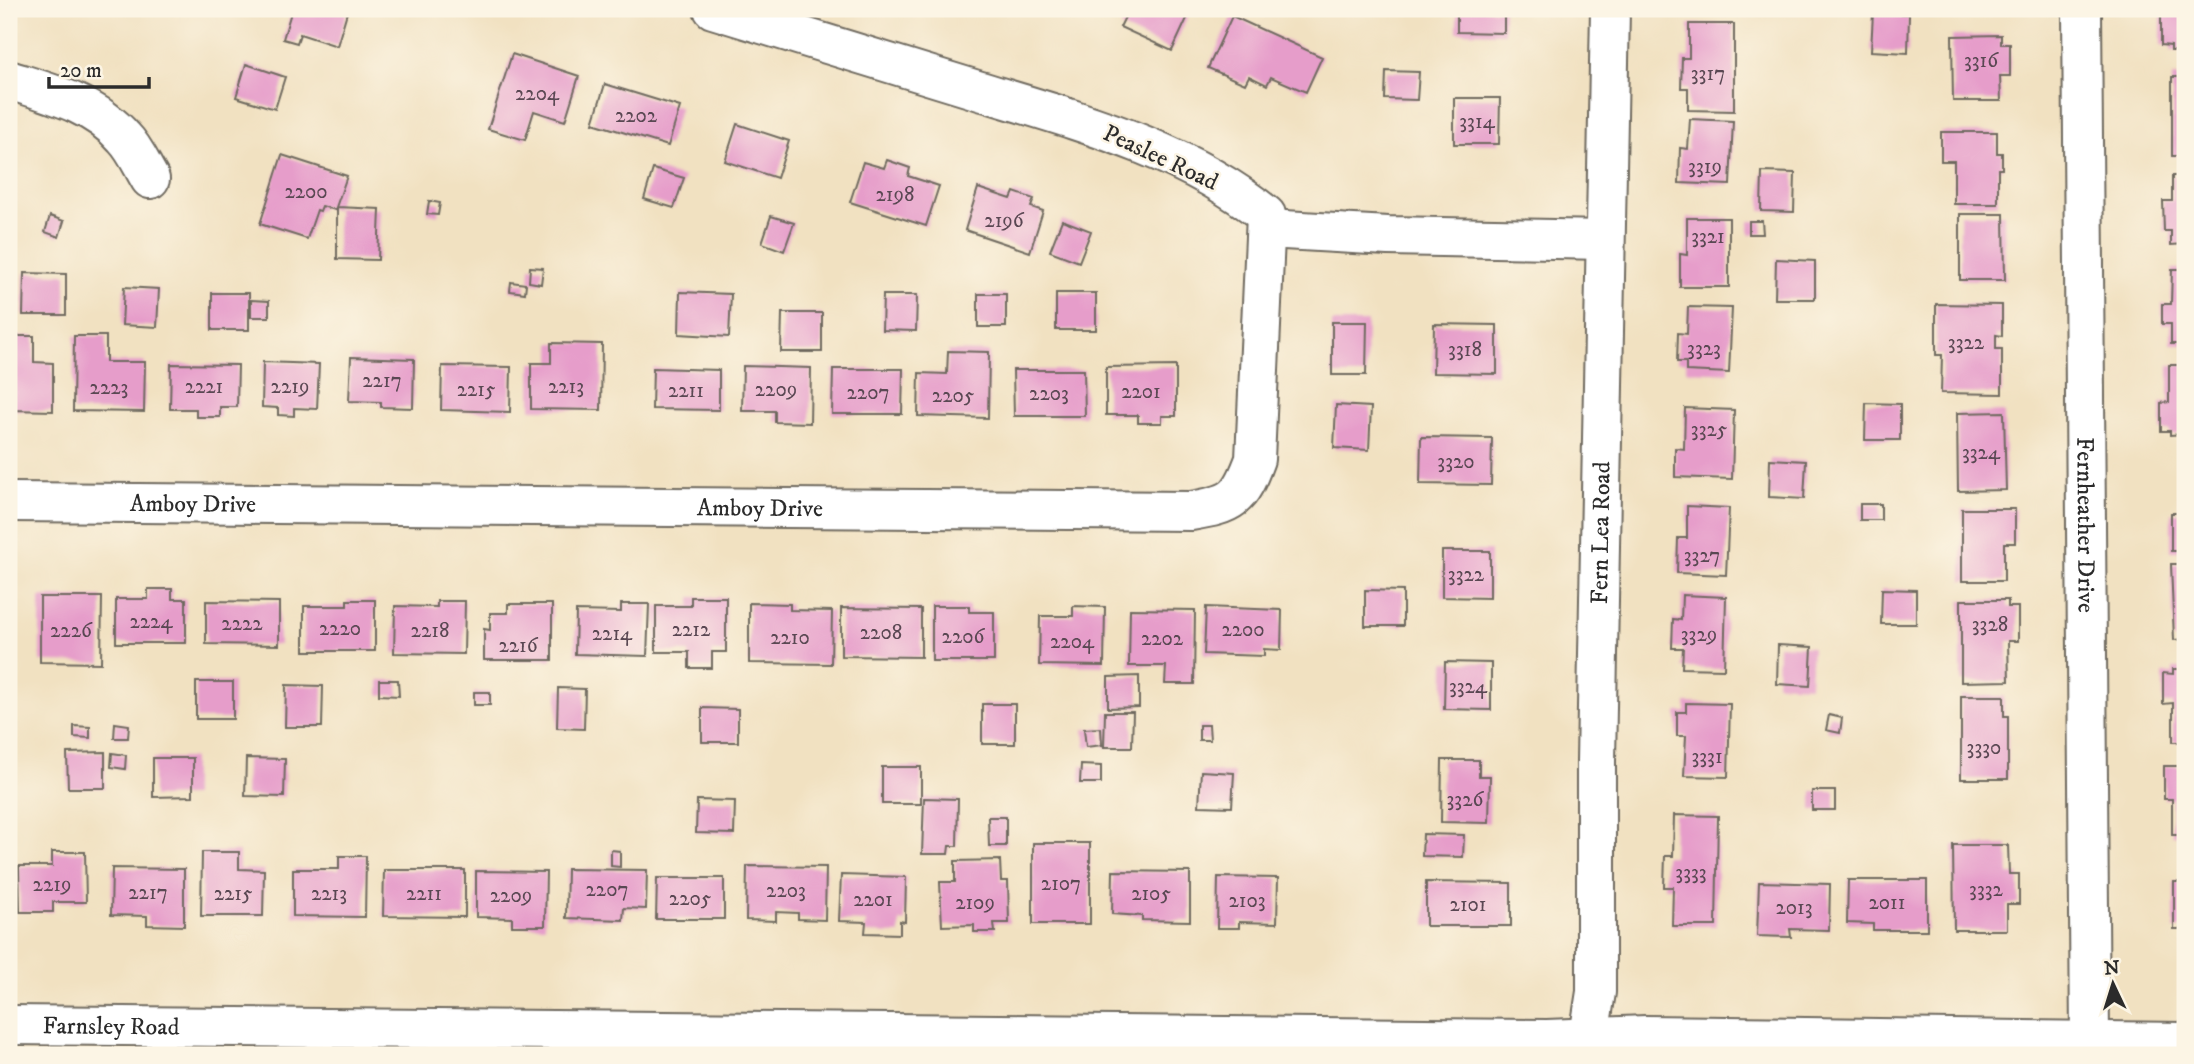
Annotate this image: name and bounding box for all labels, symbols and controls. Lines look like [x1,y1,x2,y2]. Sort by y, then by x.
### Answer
scale bar [49,46,149,90]
house number: 3316 [1964,48,1999,74]
text: 20 m [60,58,102,84]
house number: 3317 [1691,61,1725,87]
house number: 2204 [515,81,560,107]
house number: 2202 [615,103,658,129]
house number: 3314 [1459,109,1496,135]
street label: Peaslee Road [1098,118,1223,198]
house number: 3319 [1688,154,1722,180]
house number: 2200 [284,179,328,205]
house number: 2198 [876,182,914,208]
house number: 2196 [984,208,1025,234]
house number: 3321 [1691,224,1725,250]
house number: 3322 [1948,330,1985,356]
house number: 3323 [1687,336,1721,362]
house number: 3318 [1448,337,1482,363]
house number: 2217 [362,368,402,394]
house number: 2221 [185,374,223,400]
house number: 2219 [271,374,309,400]
house number: 2213 [548,374,584,400]
house number: 2223 [90,375,128,401]
house number: 2215 [457,377,495,403]
house number: 2209 [755,377,797,403]
house number: 2211 [668,378,704,404]
house number: 2201 [1121,379,1161,405]
house number: 2207 [847,380,890,406]
house number: 2203 [1029,381,1069,407]
house number: 2205 [932,383,974,409]
house number: 3325 [1691,417,1727,443]
street label: Fernheather Drive [2069,437,2101,613]
house number: 3324 [1962,440,2001,466]
house number: 3320 [1437,449,1475,475]
street label: Fern Lea Road [1585,461,1618,605]
street label: Amboy Drive [130,489,256,520]
street label: Amboy Drive [697,493,823,524]
house number: 3327 [1684,543,1720,569]
house number: 3322 [1448,562,1485,588]
house number: 2224 [129,609,173,635]
house number: 2222 [221,611,263,637]
house number: 3328 [1972,612,2008,638]
house number: 2220 [319,616,361,642]
house number: 2212 [672,617,711,643]
house number: 2200 [1221,617,1265,643]
house number: 2226 [50,618,93,644]
house number: 2218 [411,618,449,644]
house number: 2208 [860,620,902,646]
house number: 2214 [592,621,633,647]
house number: 3329 [1681,622,1717,648]
house number: 2206 [942,624,985,650]
house number: 2210 [770,625,810,651]
house number: 2202 [1141,626,1184,652]
house number: 2204 [1050,629,1095,655]
house number: 2216 [498,633,539,659]
house number: 3324 [1449,674,1488,700]
house number: 3330 [1967,735,2001,761]
house number: 3331 [1691,744,1723,770]
house number: 3326 [1447,787,1485,813]
house number: 3333 [1675,860,1707,886]
house number: 2107 [1041,871,1081,897]
house number: 2219 [33,872,71,898]
house number: 2207 [586,877,629,903]
house number: 3332 [1969,877,2004,903]
house number: 2203 [766,878,806,904]
house number: 2217 [128,880,168,906]
house number: 2215 [214,881,252,907]
house number: 2213 [311,881,347,907]
house number: 2211 [406,881,442,907]
house number: 2105 [1131,881,1171,907]
house number: 2209 [490,883,532,909]
house number: 2205 [669,886,711,912]
house number: 2201 [853,887,893,913]
house number: 2103 [1228,888,1266,914]
house number: 2109 [955,890,995,916]
house number: 2011 [1869,890,1905,916]
house number: 2101 [1450,892,1486,918]
house number: 2013 [1775,895,1813,921]
north arrow [2078,948,2148,1018]
text: N [2103,956,2121,981]
street label: Farnsley Road [42,1011,180,1043]

